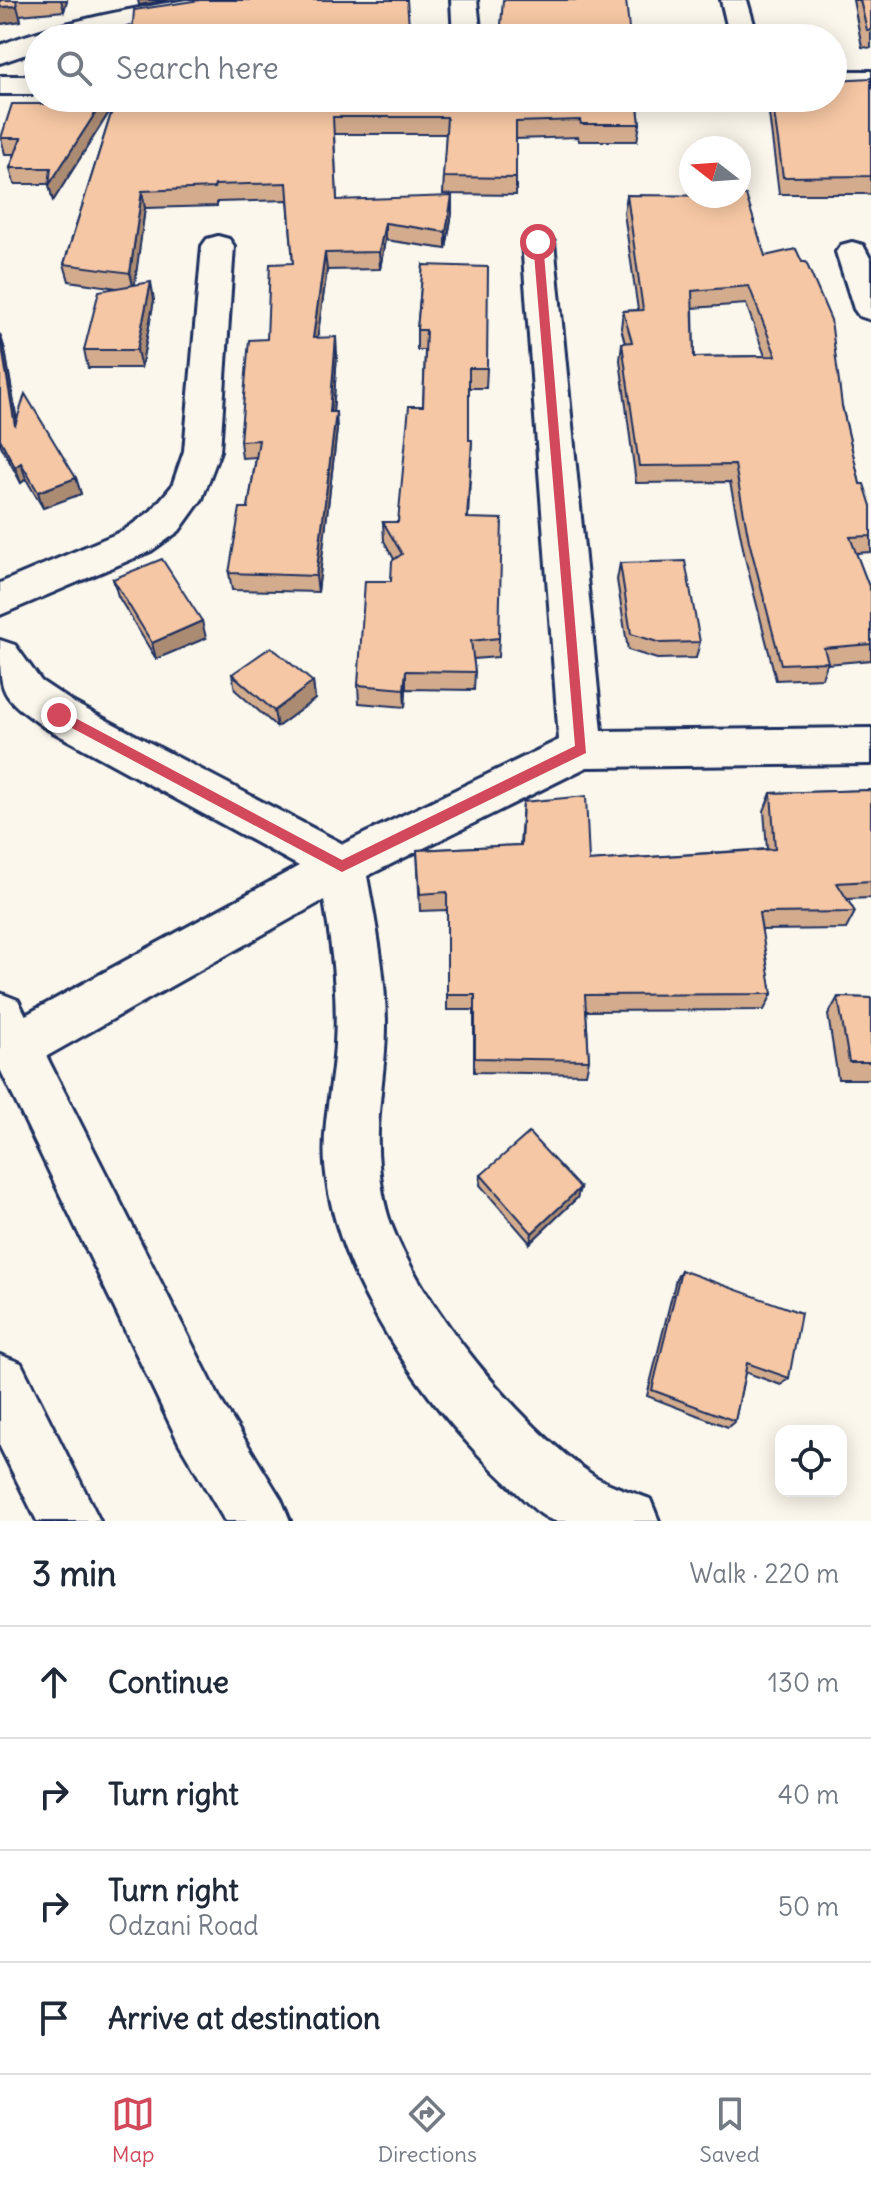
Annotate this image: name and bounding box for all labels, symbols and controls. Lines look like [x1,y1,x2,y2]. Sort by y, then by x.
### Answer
search box [24,24,847,112]
icon: search [52,46,96,90]
text: Search here [116,49,279,87]
north arrow [679,136,751,208]
route start [520,224,556,260]
route end [41,697,77,733]
map controls [775,1425,847,1497]
button: locate [775,1425,847,1497]
text: 3 min [32,1552,117,1595]
text: Walk · 220 m [690,1557,839,1590]
icon: ahead [32,1660,76,1704]
text: Continue [108,1663,229,1701]
text: 130 m [768,1666,839,1699]
icon: right [32,1772,76,1816]
text: Turn right [108,1775,239,1813]
text: 40 m [778,1778,839,1811]
text: Turn right [108,1871,239,1909]
icon: right [32,1884,76,1928]
text: 50 m [778,1890,839,1923]
text: Odzani Road [108,1909,259,1942]
icon: arrive [32,1996,76,2040]
text: Arrive at destination [108,1999,380,2037]
tab: Map [111,2092,155,2168]
tab: Directions [378,2092,477,2168]
tab: Saved [699,2092,760,2168]

